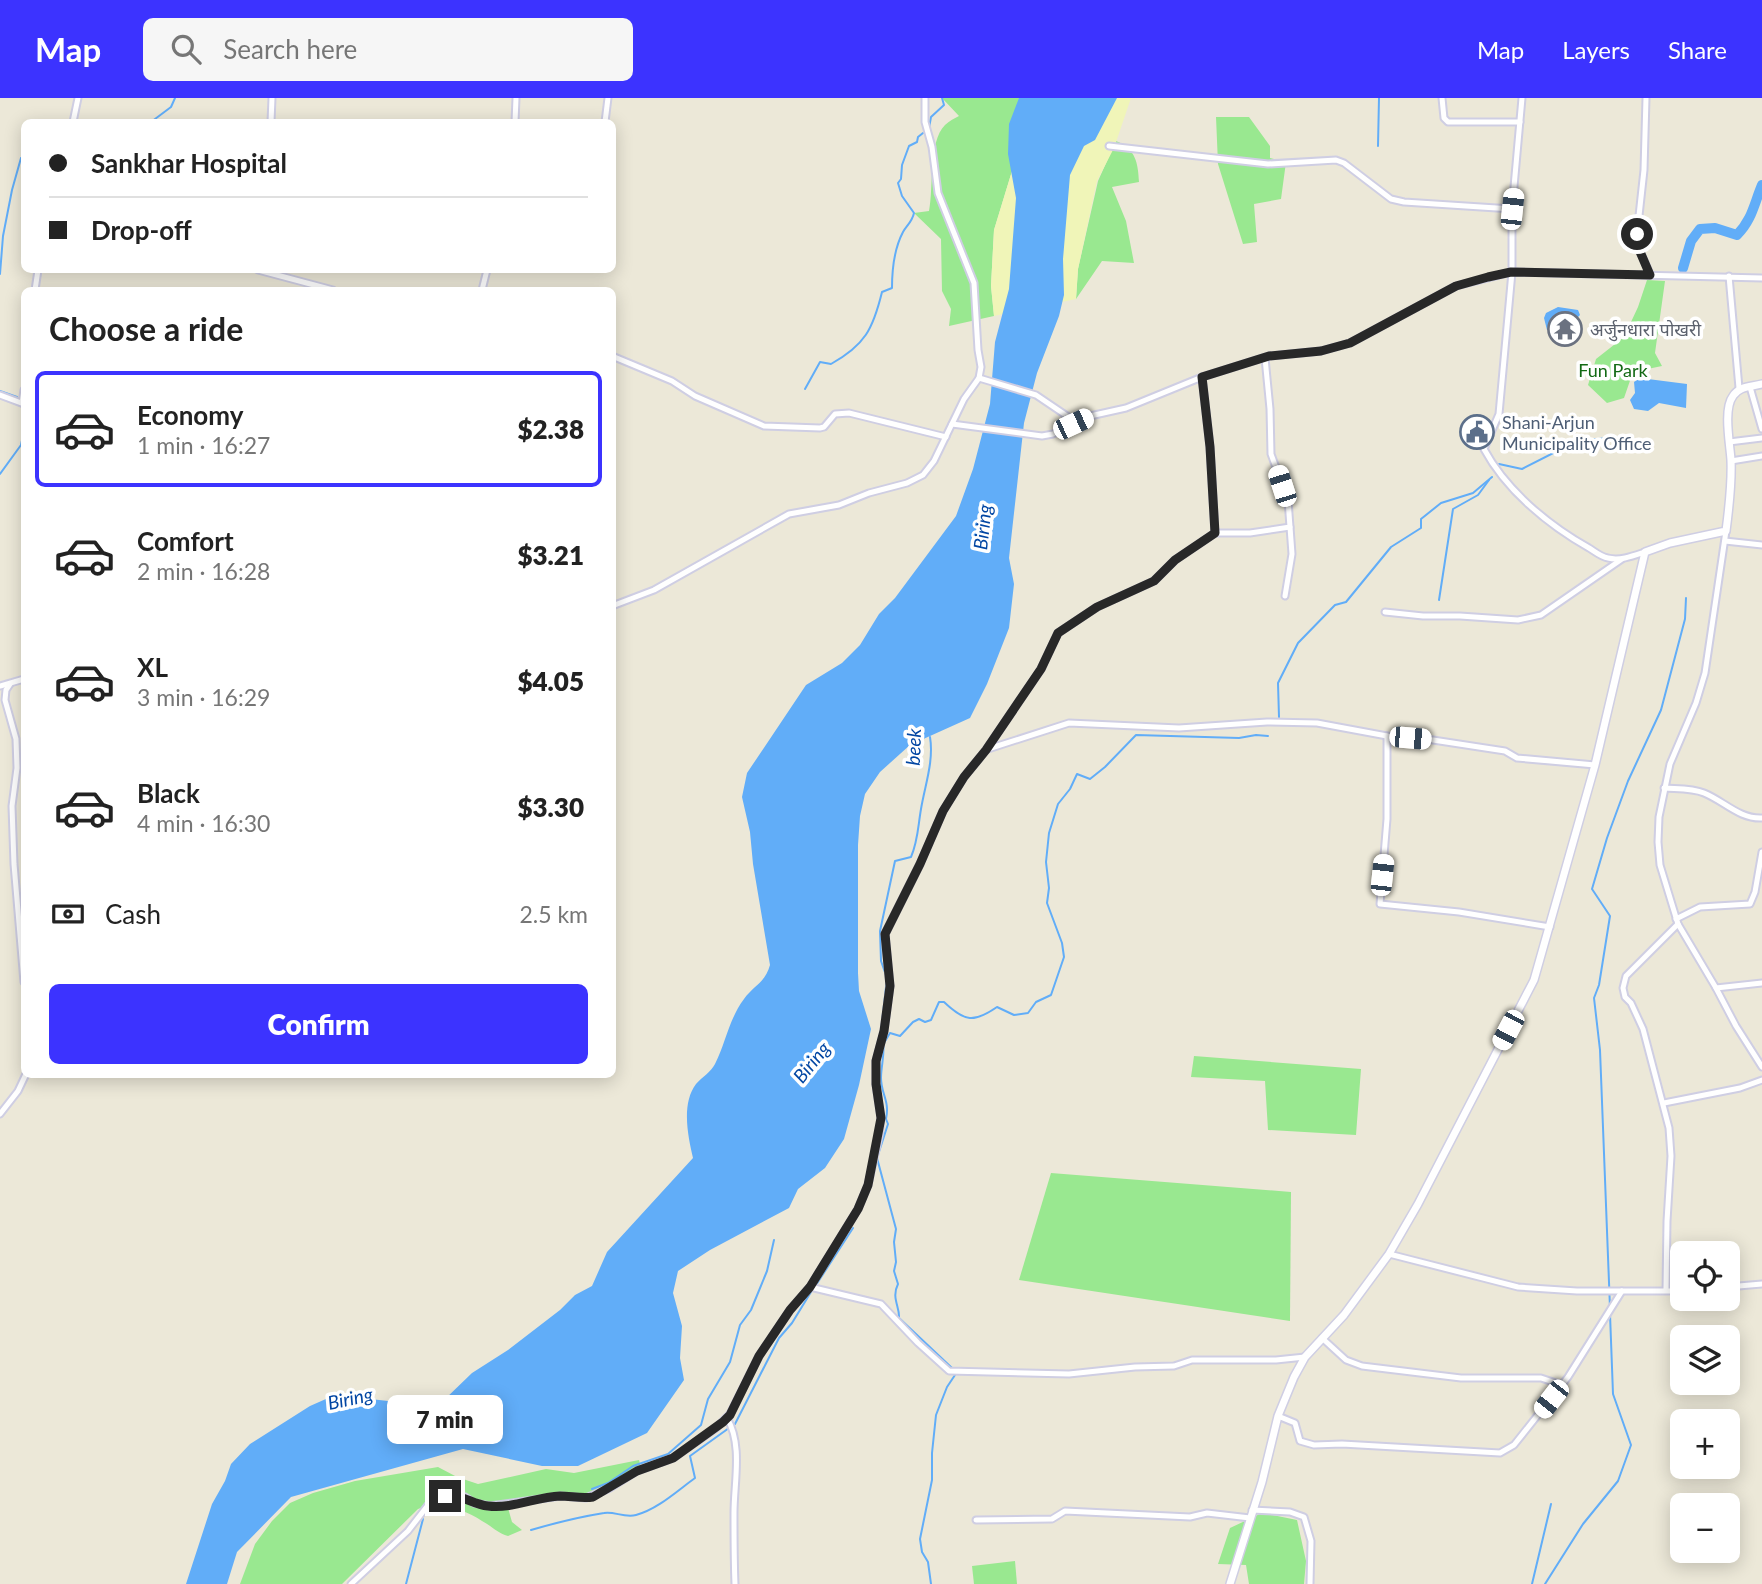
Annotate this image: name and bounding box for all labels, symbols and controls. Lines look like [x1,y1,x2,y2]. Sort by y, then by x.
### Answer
search box [143,18,633,81]
text: Map [35,29,101,69]
icon: search [167,30,205,68]
text: Search here [223,33,357,65]
text: Map [1477,35,1524,64]
text: Layers [1562,35,1630,64]
text: Share [1668,35,1727,64]
text: Sankhar Hospital [91,147,287,179]
car [1500,187,1525,231]
text: Drop-off [91,214,192,246]
route start [1621,218,1653,250]
text: Choose a ride [49,309,243,348]
temple icon: अर्जुनधारा पोखरी [1546,310,1584,348]
place label: अर्जुनधारा पोखरी [1590,318,1701,342]
park label: Fun Park [1578,359,1649,381]
icon: car [53,398,116,461]
text: Economy [137,399,243,431]
car [1050,406,1097,442]
place label: Shani-Arjun Municipality Office [1502,411,1652,454]
text: $2.38 [517,413,584,445]
public building icon: Shani-Arjun Municipality Office [1458,413,1496,451]
text: 1 min · 16:27 [137,431,270,459]
car [1266,463,1299,509]
water label: Biring [968,502,996,551]
icon: car [53,524,116,587]
text: Comfort [137,525,234,557]
text: $3.21 [517,539,584,571]
text: 2 min · 16:28 [137,557,270,585]
icon: car [53,650,116,713]
text: XL [137,651,168,683]
text: $4.05 [517,665,584,697]
text: 3 min · 16:29 [137,683,270,711]
car [1389,726,1432,750]
water label: beek [901,727,925,766]
icon: car [53,776,116,839]
text: Black [137,777,200,809]
text: $3.30 [517,791,584,823]
text: 4 min · 16:30 [137,809,270,837]
car [1370,853,1395,897]
icon: cash [49,895,87,933]
text: Cash [105,898,161,930]
text: 2.5 km [519,900,588,928]
button: Confirm [49,984,588,1064]
car [1489,1007,1528,1053]
water label: Biring [788,1036,835,1087]
map controls [1670,1241,1740,1563]
button: locate [1670,1241,1740,1311]
button: layers [1670,1325,1740,1395]
car [1530,1376,1573,1422]
water label: Biring [325,1382,376,1414]
callout: 7 min [387,1394,503,1444]
text: 7 min [416,1405,474,1433]
button: + [1670,1409,1740,1479]
route end [429,1480,461,1512]
button: − [1670,1493,1740,1563]

